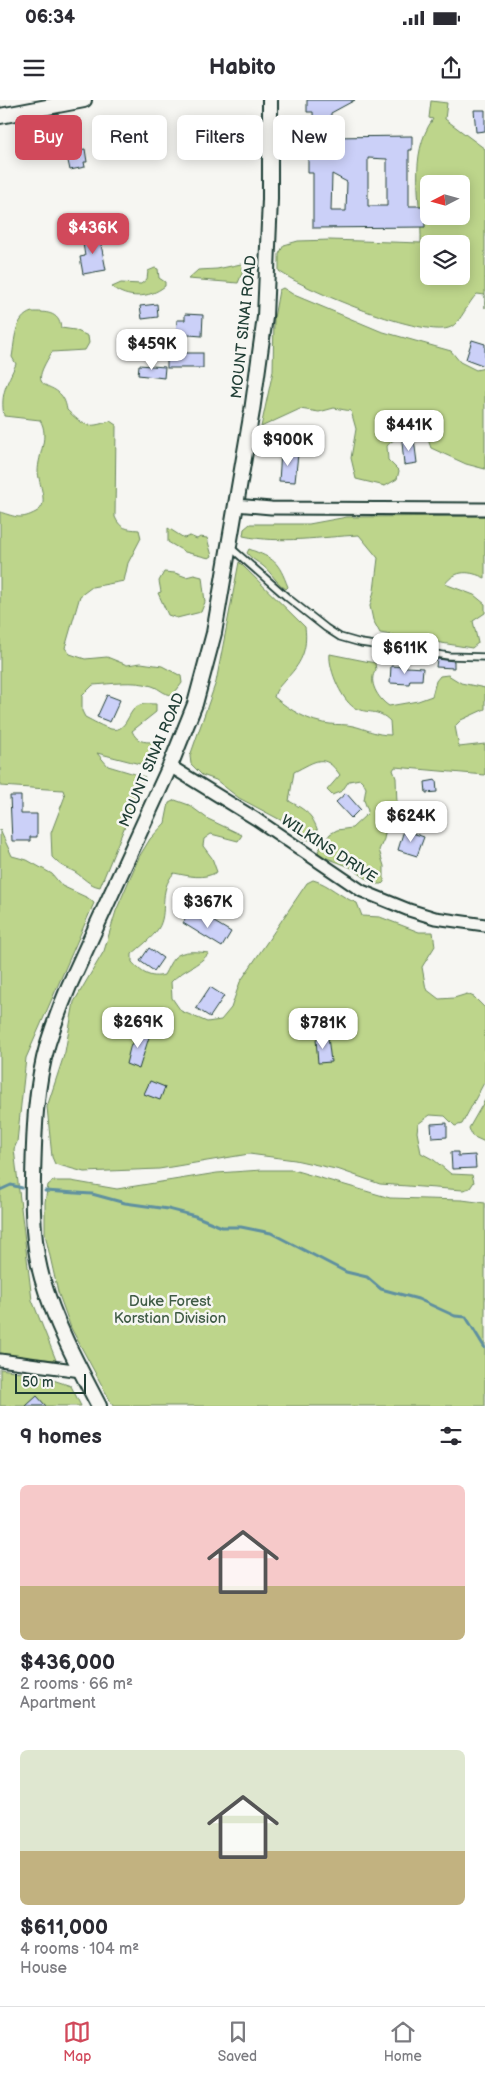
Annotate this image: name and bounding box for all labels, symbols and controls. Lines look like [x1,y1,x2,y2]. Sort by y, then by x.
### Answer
text: 06:34 [25,6,75,29]
icon: menu [20,54,48,82]
text: Habito [209,54,276,81]
icon: share [437,54,465,82]
chip: Buy [15,115,82,160]
chip: Rent [92,115,167,160]
chip: Filters [177,115,263,160]
chip: New [273,115,345,160]
north arrow [420,175,470,225]
map controls [420,175,470,285]
pin: $436K [58,212,128,255]
text: $436K [68,219,118,238]
button: layers [420,235,470,285]
street label: MOUNT SINAI ROAD [227,254,261,400]
pin: $459K [117,328,187,371]
text: $459K [127,335,177,354]
pin: $441K [374,410,444,452]
text: $441K [386,416,432,435]
pin: $900K [253,424,323,467]
text: $900K [263,431,313,450]
pin: $611K [370,632,440,675]
text: $611K [383,639,427,658]
street label: MOUNT SINAI ROAD [115,690,189,830]
pin: $624K [376,800,446,843]
text: $624K [386,807,436,826]
street label: WILKINS DRIVE [277,811,381,887]
pin: $367K [173,886,243,929]
text: $367K [183,893,233,912]
pin: $269K [103,1006,173,1049]
pin: $781K [288,1008,358,1050]
text: $269K [113,1013,163,1032]
text: $781K [300,1014,346,1033]
park label: Duke Forest Korstian Division [114,1292,226,1328]
scale bar [15,1371,86,1394]
text: 50 m [22,1374,54,1391]
icon: filters [437,1422,465,1450]
text: 9 homes [20,1424,102,1449]
icon: home [198,1517,288,1607]
text: $436,000 [20,1650,115,1675]
text: 2 rooms · 66 m² [20,1675,133,1694]
text: Apartment [20,1694,96,1713]
icon: home [198,1782,288,1872]
text: $611,000 [20,1915,108,1940]
text: 4 rooms · 104 m² [20,1940,139,1959]
text: House [20,1959,67,1978]
tab: Map [63,2018,91,2065]
tab: Saved [218,2018,257,2065]
tab: Home [384,2018,422,2065]

